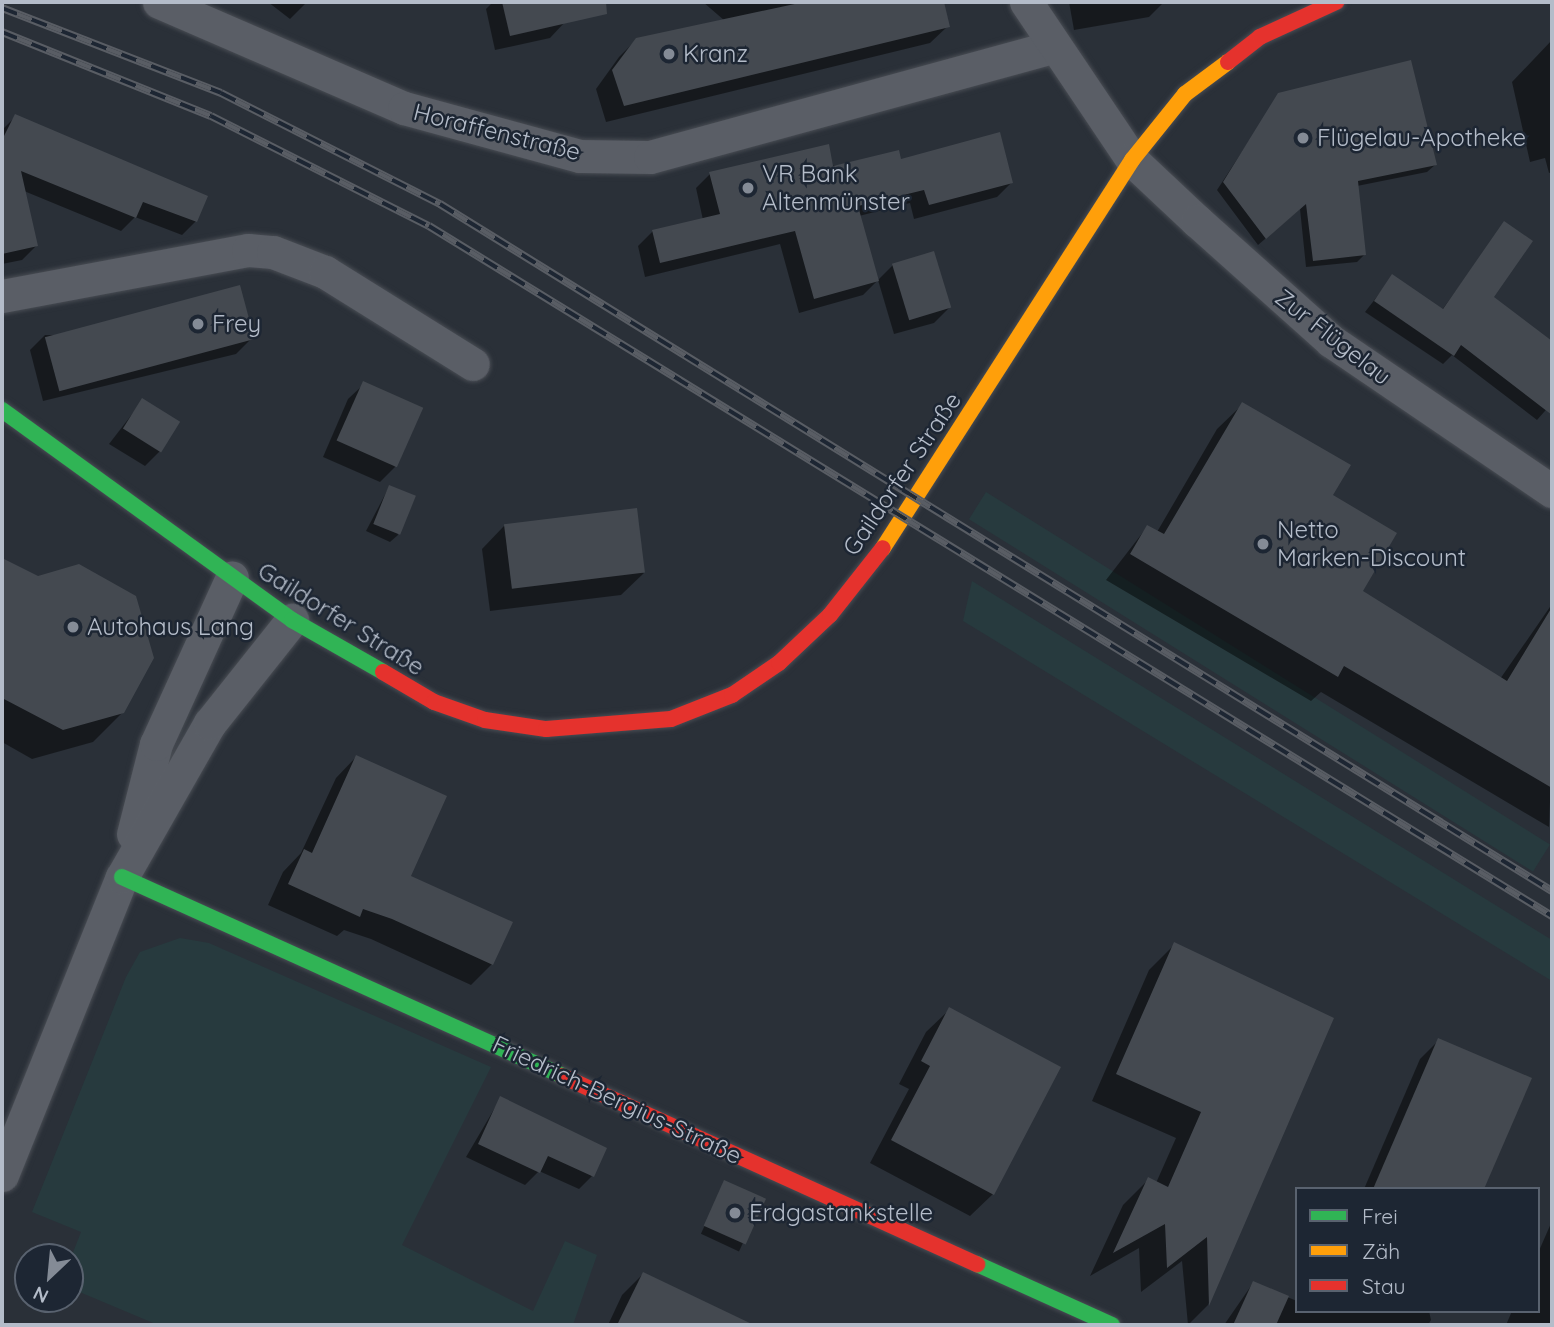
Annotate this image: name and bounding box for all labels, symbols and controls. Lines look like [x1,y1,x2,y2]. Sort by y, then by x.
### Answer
place label: Kranz [683,40,748,68]
marker: Kranz [661,46,677,62]
street label: Horaffenstraße [411,97,583,167]
place label: Flügelau-Apotheke [1317,124,1526,152]
marker: Flügelau-Apotheke [1295,130,1311,146]
place label: VR Bank Altenmünster [762,160,910,216]
marker: VR Bank Altenmünster [740,180,756,196]
street label: Zur Flügelau [1269,283,1397,391]
place label: Frey [212,310,261,338]
marker: Frey [190,316,206,332]
street label: Gaildorfer Straße [837,387,967,561]
place label: Netto Marken-Discount [1277,516,1466,572]
marker: Netto Marken-Discount [1255,536,1271,552]
street label: Gaildorfer Straße [253,556,429,682]
place label: Autohaus Lang [87,613,254,641]
marker: Autohaus Lang [65,619,81,635]
street label: Friedrich-Bergius-Straße [488,1030,746,1170]
legend [1295,1187,1540,1313]
place label: Erdgastankstelle [749,1199,933,1227]
text: Frei [1362,1203,1398,1229]
marker: Erdgastankstelle [727,1205,743,1221]
text: Zäh [1362,1238,1400,1264]
north arrow [14,1243,84,1313]
text: Stau [1362,1273,1405,1299]
text: N [29,1281,52,1309]

